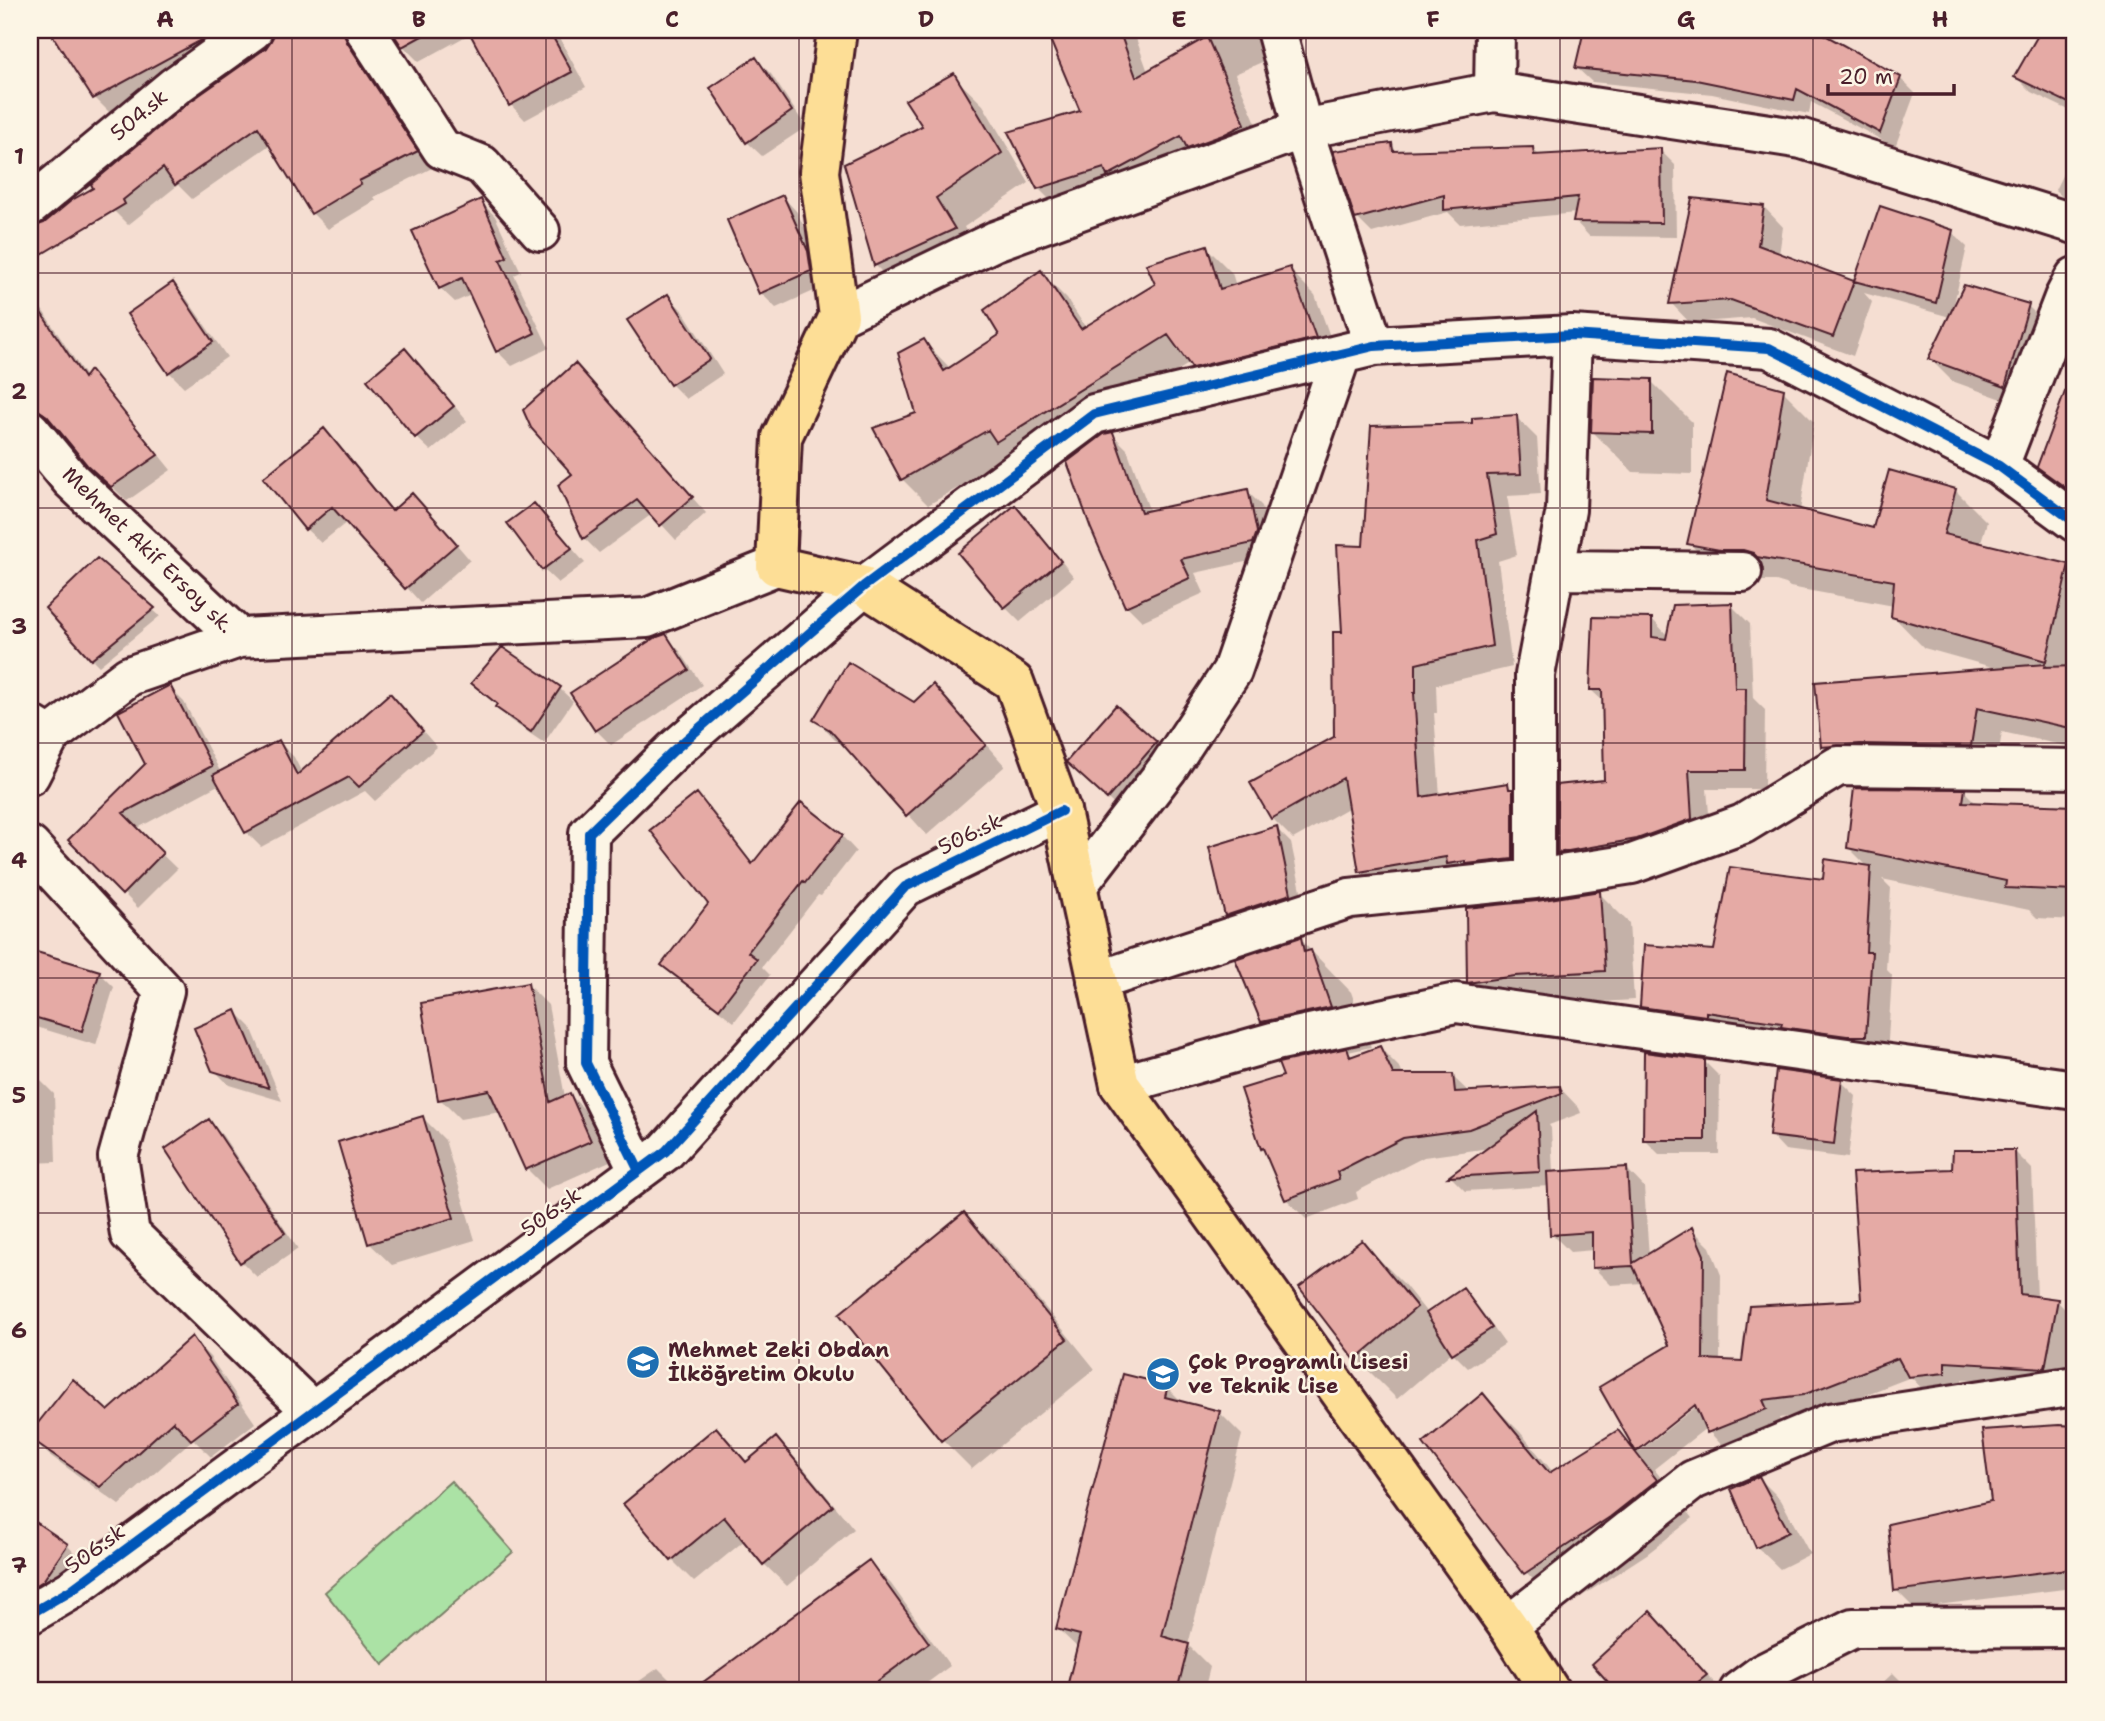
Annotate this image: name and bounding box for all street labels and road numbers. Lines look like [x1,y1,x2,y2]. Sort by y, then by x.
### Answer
street label: 504.sk [104,83,174,147]
street label: Mehmet Akif Ersoy sk. [56,461,240,639]
street label: 506.sk [933,807,1007,861]
street label: 506.sk [515,1181,587,1243]
street label: 506.sk [59,1518,131,1580]

